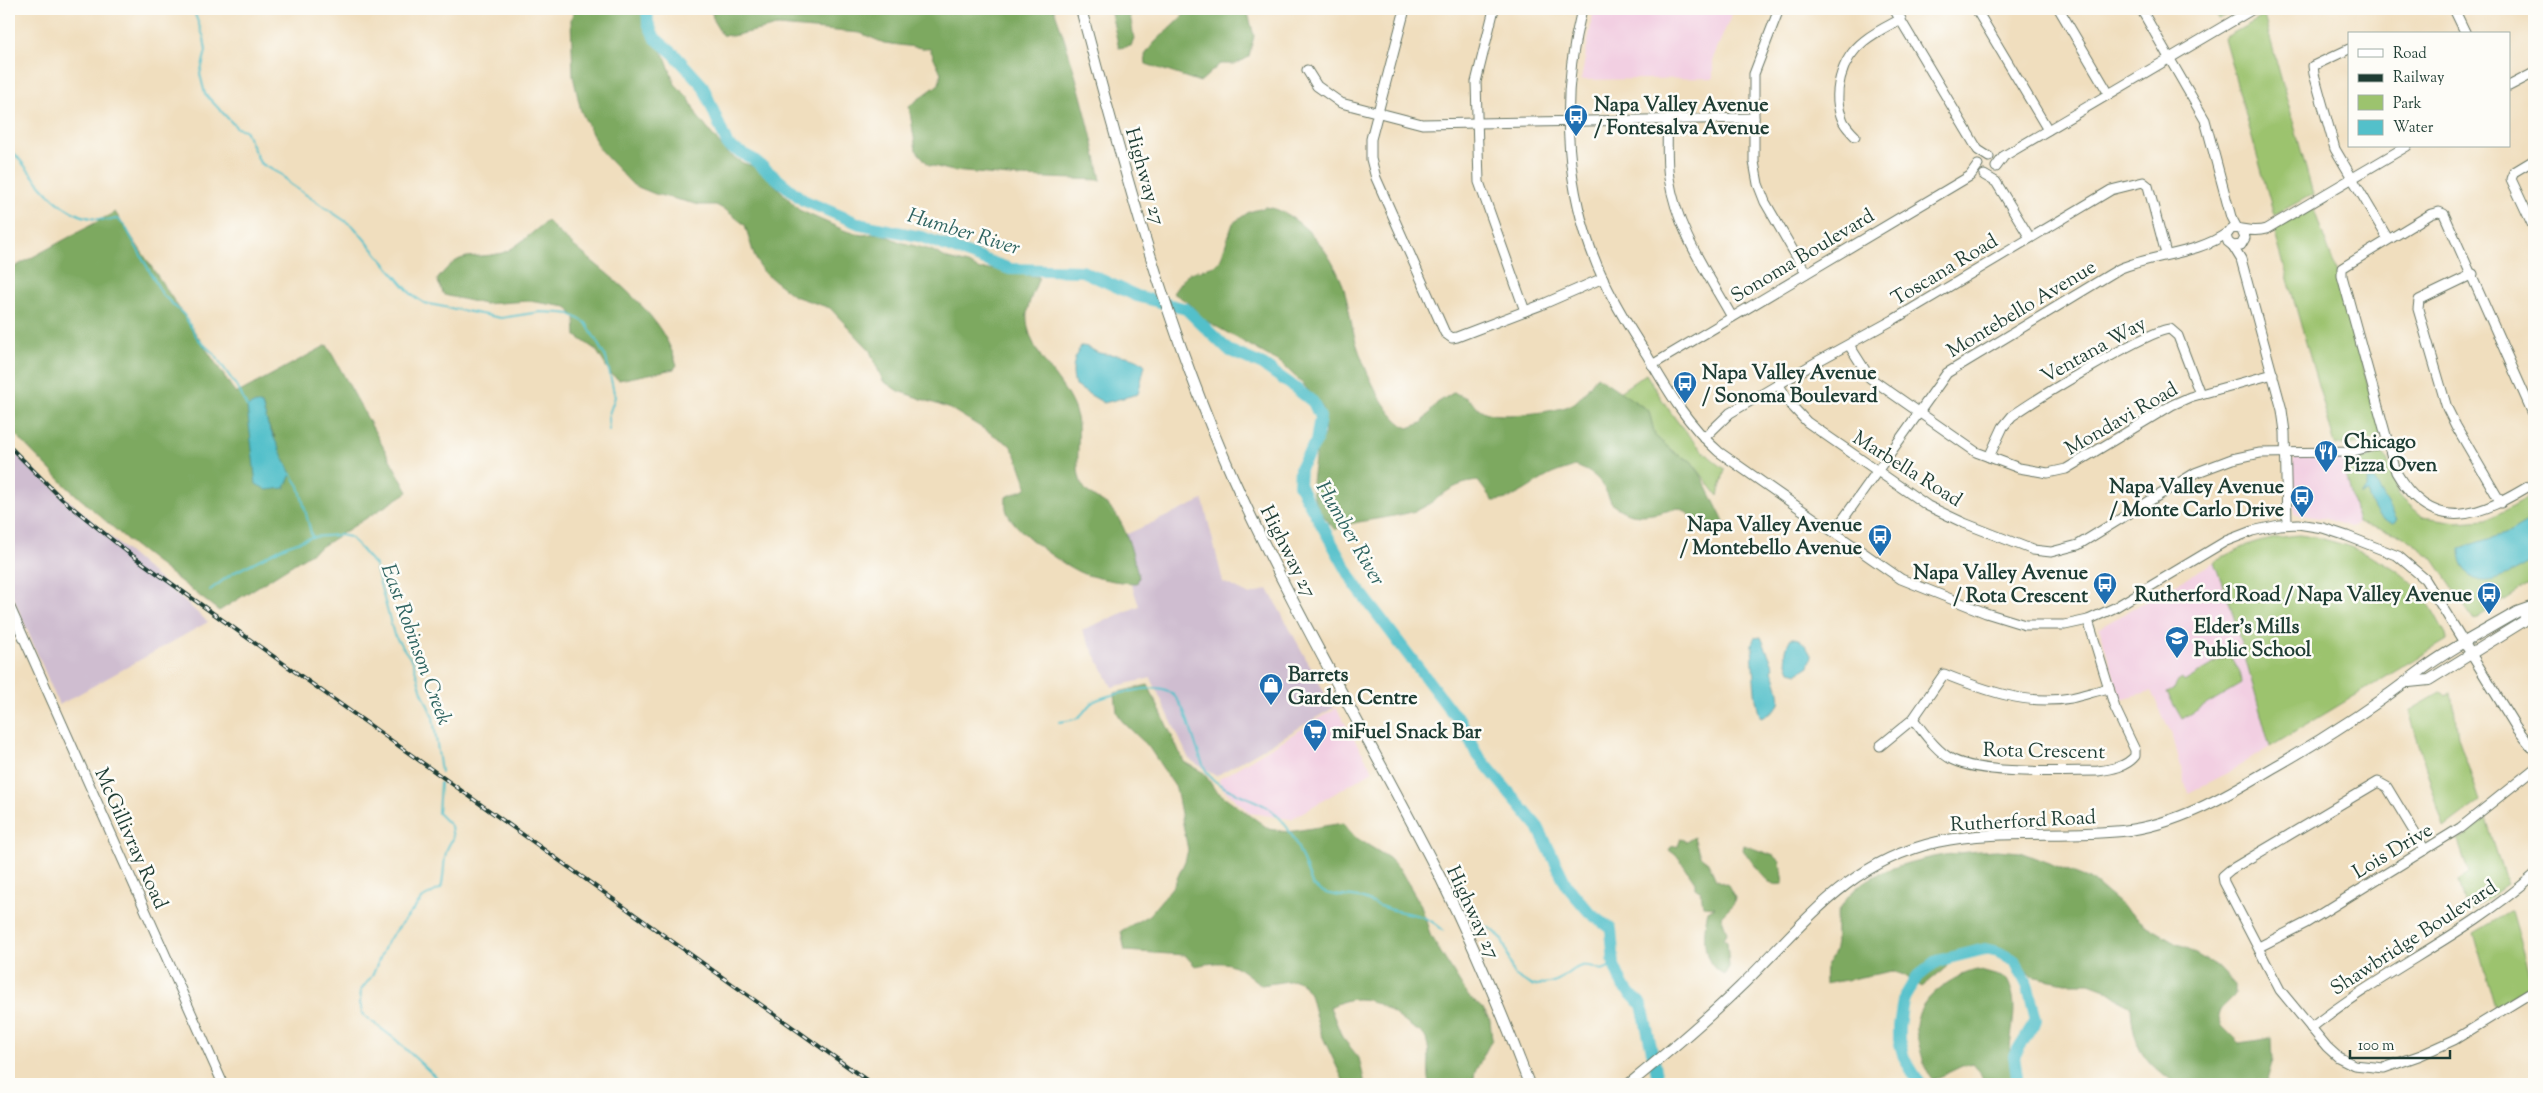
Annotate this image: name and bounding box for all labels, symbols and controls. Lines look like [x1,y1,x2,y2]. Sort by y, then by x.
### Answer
legend [2348,32,2510,148]
text: Road [2393,44,2427,65]
text: Railway [2393,68,2445,89]
place label: Napa Valley Avenue / Fontesalva Avenue [1594,92,1769,144]
text: Park [2393,94,2422,115]
bus stop icon: Napa Valley Avenue / Fontesalva Avenue [1563,103,1589,137]
text: Water [2393,118,2434,139]
street label: Highway 27 [1116,125,1171,229]
water label: Humber River [903,202,1024,264]
street label: Sonoma Boulevard [1726,203,1881,312]
street label: Toscana Road [1887,228,2004,314]
street label: Montebello Avenue [1942,254,2103,366]
street label: Ventana Way [2036,310,2152,392]
place label: Napa Valley Avenue / Sonoma Boulevard [1702,360,1878,412]
bus stop icon: Napa Valley Avenue / Sonoma Boulevard [1672,370,1698,404]
street label: Mondavi Road [2060,376,2184,464]
street label: Marbella Road [1846,425,1967,515]
place label: Chicago Pizza Oven [2344,429,2438,481]
restaurant icon: Chicago Pizza Oven [2313,439,2339,473]
place label: Napa Valley Avenue / Monte Carlo Drive [2109,474,2284,526]
water label: Humber River [1307,476,1392,592]
bus stop icon: Napa Valley Avenue / Monte Carlo Drive [2289,484,2315,518]
street label: Highway 27 [1251,501,1322,603]
place label: Napa Valley Avenue / Montebello Avenue [1680,512,1862,564]
bus stop icon: Napa Valley Avenue / Montebello Avenue [1867,523,1893,557]
water label: East Robinson Creek [372,560,458,730]
place label: Napa Valley Avenue / Rota Crescent [1913,560,2088,612]
bus stop icon: Napa Valley Avenue / Rota Crescent [2092,571,2118,605]
bus stop icon: Rutherford Road / Napa Valley Avenue [2476,581,2502,615]
place label: Rutherford Road / Napa Valley Avenue [2135,582,2472,611]
place label: Elder's Mills Public School [2194,614,2312,666]
school or university icon: Elder's Mills Public School [2164,625,2190,659]
place label: Barrets Garden Centre [1288,662,1417,714]
shop icon: Barrets Garden Centre [1258,672,1284,706]
supermarket icon: miFuel Snack Bar [1302,718,1328,752]
place label: miFuel Snack Bar [1332,719,1482,748]
street label: Rota Crescent [1983,737,2105,768]
street label: McGillivray Road [86,764,174,914]
street label: Rutherford Road [1949,804,2097,841]
street label: Lois Drive [2348,817,2439,887]
street label: Highway 27 [1437,862,1506,965]
street label: Shawbridge Boulevard [2325,874,2503,1004]
scale bar [2350,1028,2450,1060]
text: 100 m [2358,1036,2395,1057]

